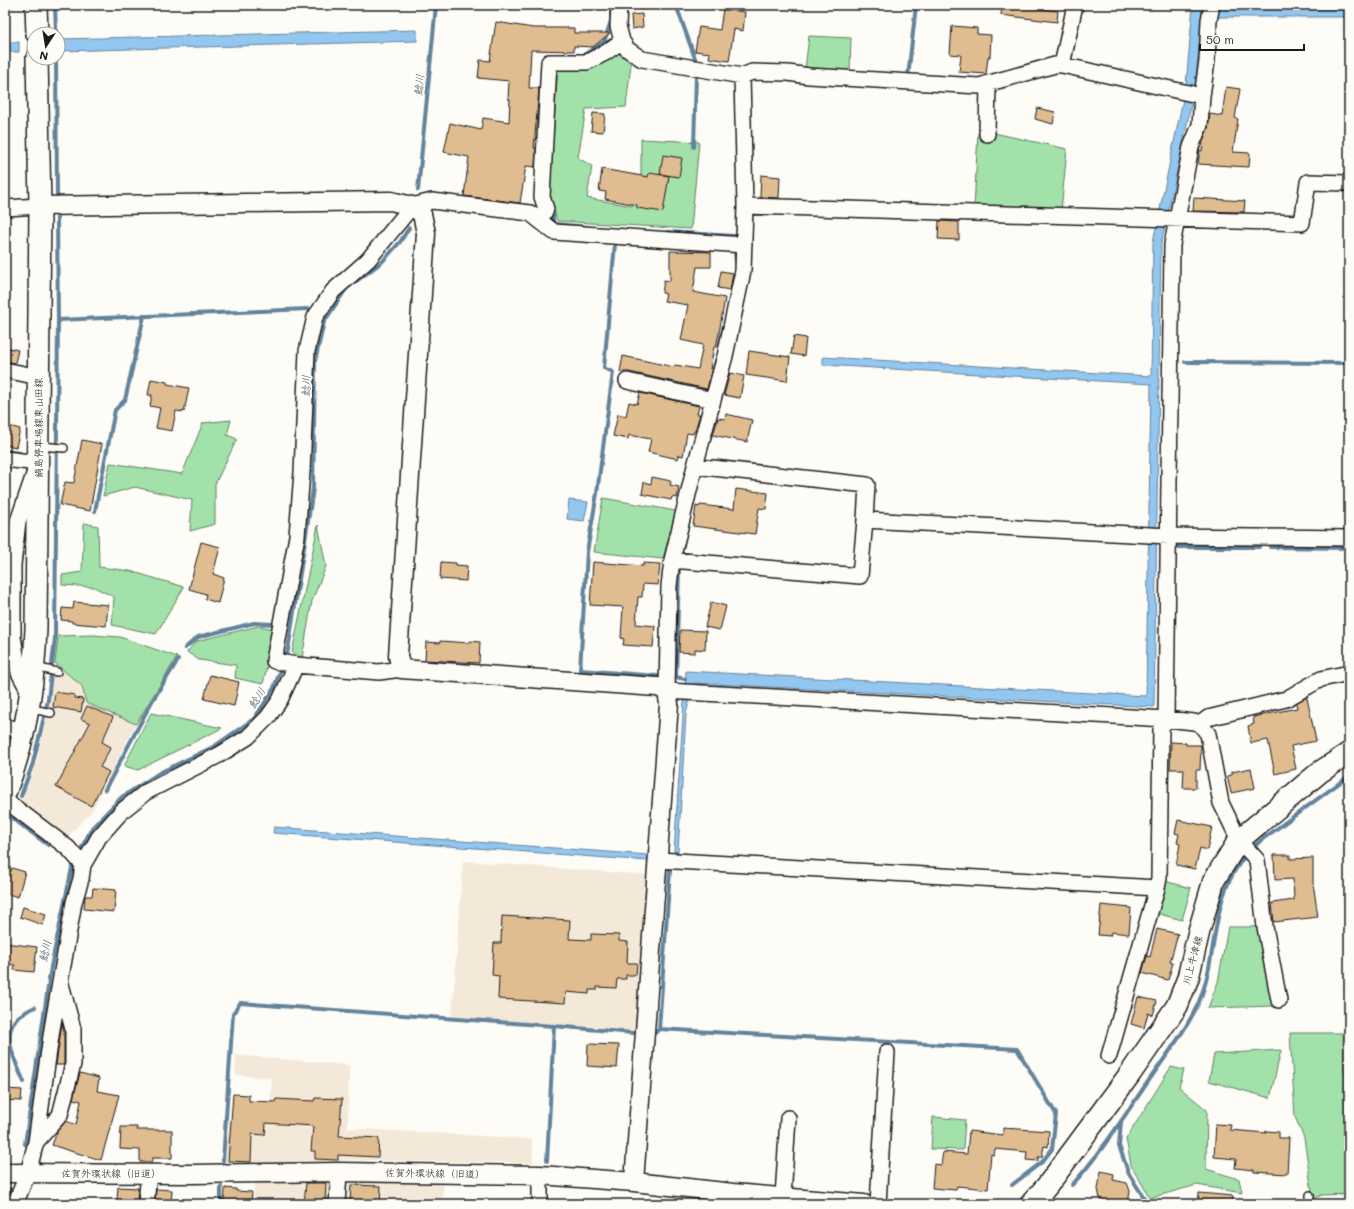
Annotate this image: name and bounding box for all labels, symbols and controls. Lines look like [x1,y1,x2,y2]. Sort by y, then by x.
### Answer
north arrow [26,26,66,66]
scale bar [1200,26,1304,52]
text: 50 m [1206,31,1234,47]
text: N [38,48,49,64]
water label: 鯰川 [410,73,427,97]
water label: 鯰川 [298,375,313,397]
street label: 鍋島停車場線東山田線 [31,378,45,478]
water label: 鯰川 [244,684,269,711]
street label: 川上牛津線 [1179,934,1205,986]
water label: 鯰川 [35,939,54,963]
street label: 佐賀外環状線（旧道） [385,1165,485,1181]
street label: 佐賀外環状線（旧道） [61,1166,161,1180]

